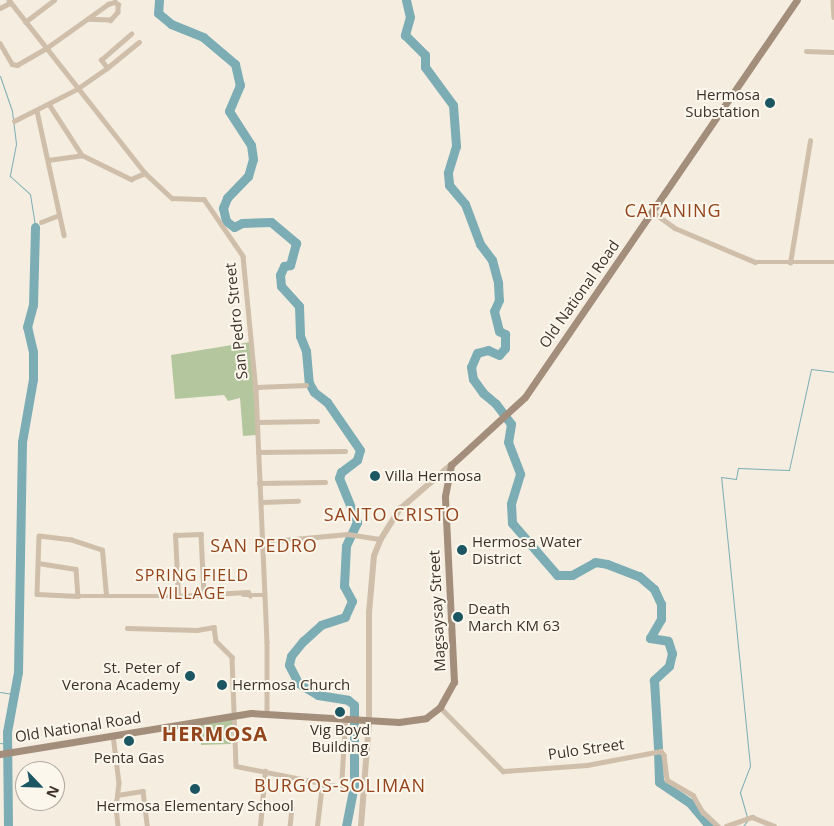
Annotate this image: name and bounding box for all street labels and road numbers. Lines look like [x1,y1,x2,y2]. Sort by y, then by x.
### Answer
street label: Old National Road [535,237,623,351]
street label: San Pedro Street [221,262,251,380]
street label: Magsaysay Street [425,550,449,672]
street label: Old National Road [14,708,142,746]
street label: Pulo Street [547,735,625,763]

